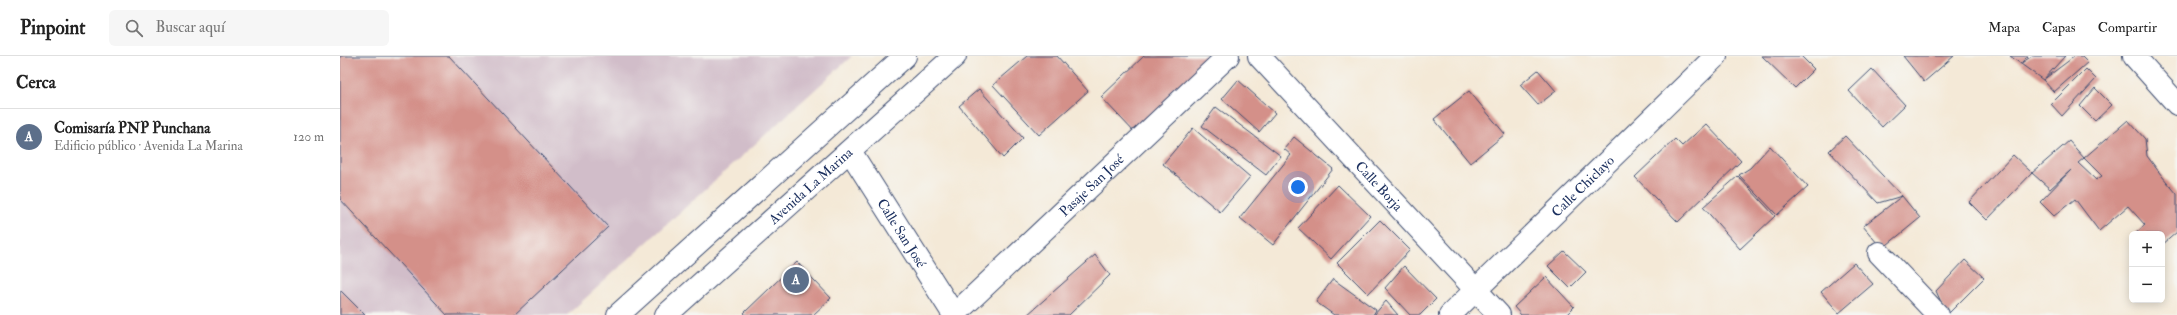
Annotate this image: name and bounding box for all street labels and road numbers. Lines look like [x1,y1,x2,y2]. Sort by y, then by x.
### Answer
street label: Avenida La Marina [765,144,856,229]
street label: Pasaje San José [1056,151,1128,220]
street label: Calle Chiclayo [1548,152,1618,221]
street label: Calle Borja [1352,158,1406,215]
street label: Calle San José [873,195,930,271]

